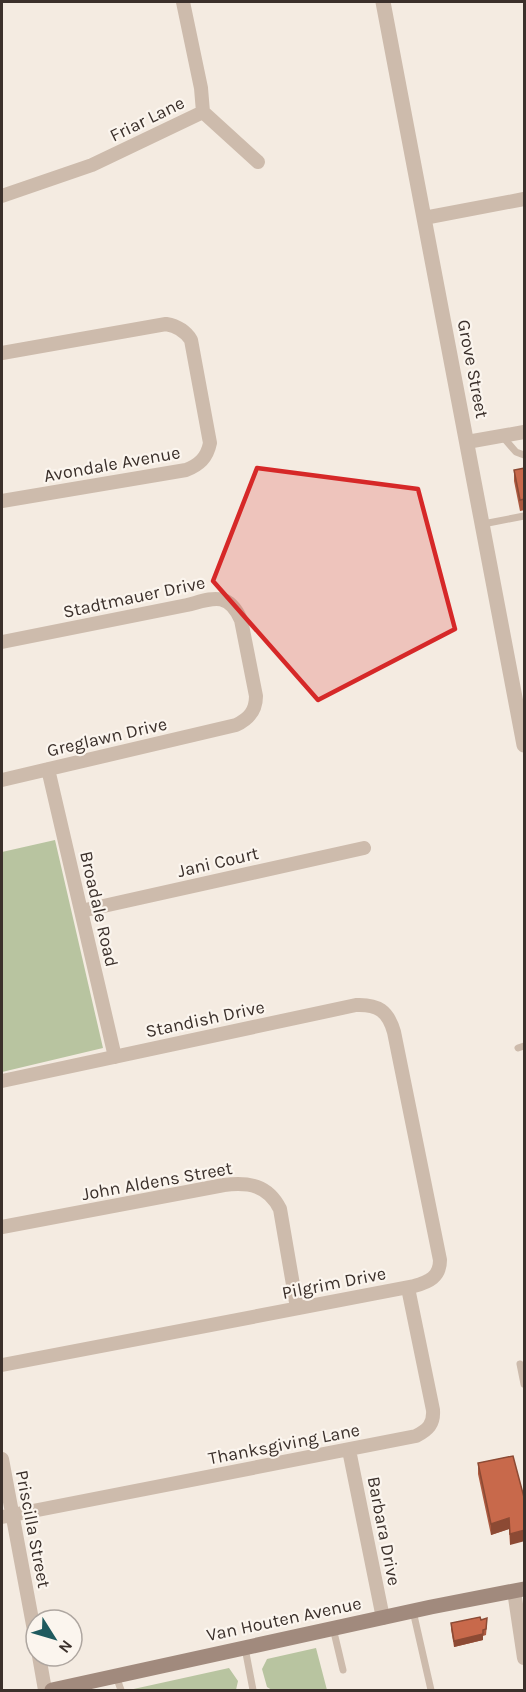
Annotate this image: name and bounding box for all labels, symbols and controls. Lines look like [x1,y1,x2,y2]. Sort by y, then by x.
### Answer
street label: Friar Lane [106,91,188,147]
street label: Grove Street [453,318,493,420]
street label: Avondale Avenue [42,441,182,487]
street label: Stadtmauer Drive [61,571,207,623]
street label: Greglawn Drive [45,712,169,762]
street label: Jani Court [175,842,261,882]
street label: Broadale Road [75,849,123,969]
street label: Standish Drive [143,996,267,1042]
street label: John Aldens Street [80,1157,234,1205]
street label: Pilgrim Drive [280,1262,388,1304]
street label: Thanksgiving Lane [206,1419,362,1469]
street label: Priscilla Street [11,1468,55,1590]
street label: Barbara Drive [363,1474,405,1588]
street label: Van Houten Avenue [205,1592,363,1646]
north arrow [24,1608,84,1668]
text: N [55,1636,77,1657]

